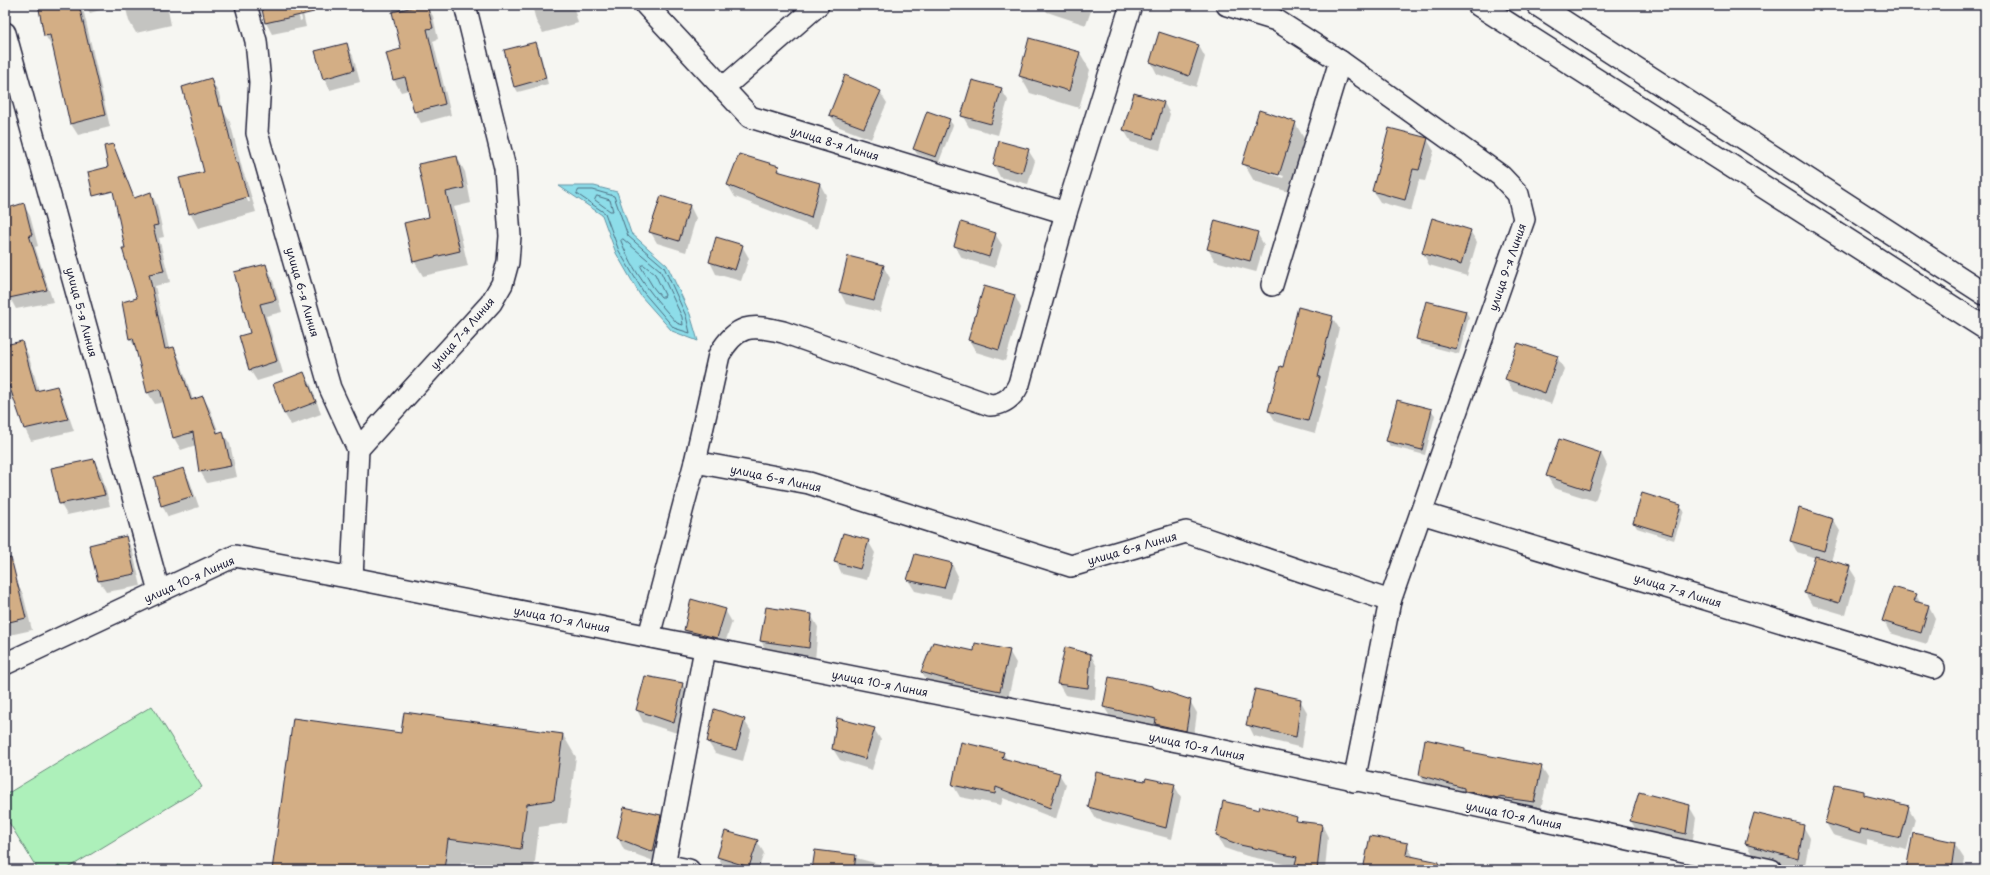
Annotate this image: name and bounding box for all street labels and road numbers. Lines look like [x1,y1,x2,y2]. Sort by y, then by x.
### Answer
street label: улица 8-я Линия [789,121,881,165]
street label: улица 9-я Линия [1484,221,1530,313]
street label: улица 6-я Линия [282,245,324,339]
street label: улица 5-я Линия [62,265,102,359]
street label: улица 7-я Линия [426,293,498,373]
street label: улица 6-я Линия [729,460,823,496]
street label: улица 6-я Линия [1085,527,1179,569]
street label: улица 10-я Линия [141,551,237,607]
street label: улица 7-я Линия [1632,569,1724,611]
street label: улица 10-я Линия [512,601,612,637]
street label: улица 10-я Линия [830,665,930,701]
street label: улица 10-я Линия [1147,728,1247,764]
street label: улица 10-я Линия [1464,797,1564,833]

